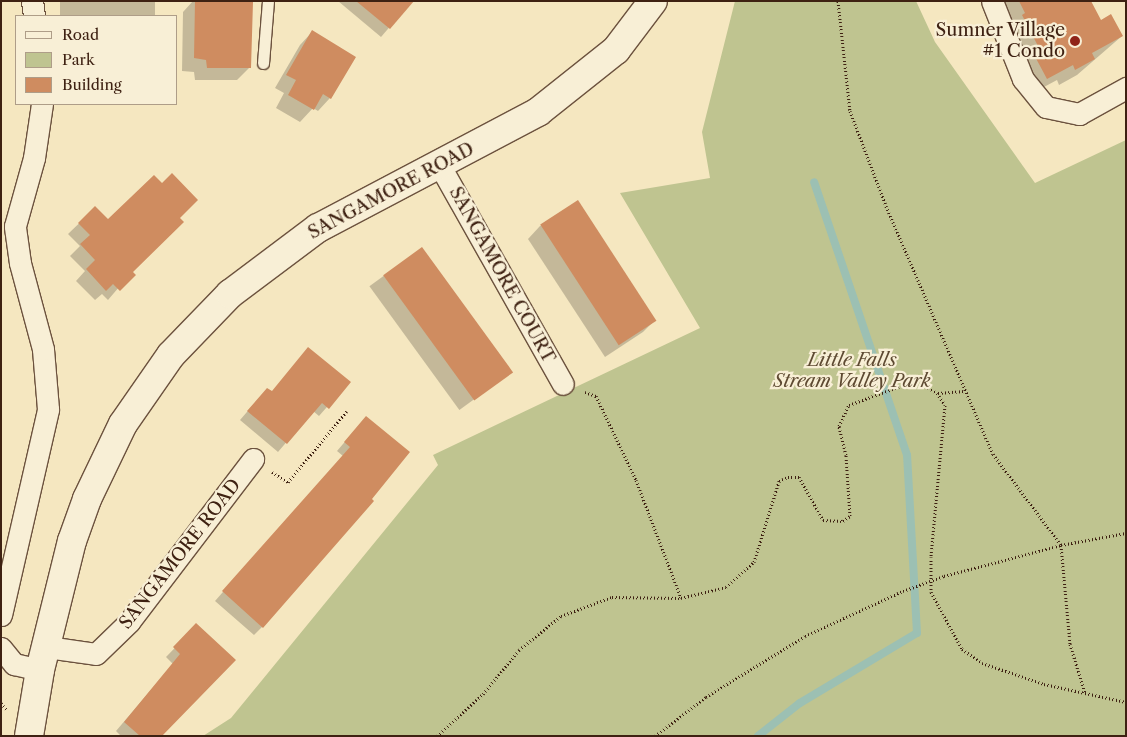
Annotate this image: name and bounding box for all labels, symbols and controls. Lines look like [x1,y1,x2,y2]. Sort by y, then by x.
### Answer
legend [15,15,178,105]
place label: Sumner Village #1 Condo [935,20,1065,62]
text: Road [62,25,99,44]
marker: Sumner Village #1 Condo [1069,35,1081,47]
text: Park [62,50,95,69]
text: Building [62,75,122,94]
street label: SANGAMORE ROAD [304,138,478,244]
street label: SANGAMORE COURT [445,183,559,367]
park label: Little Falls Stream Valley Park [773,350,931,392]
street label: SANGAMORE ROAD [115,475,245,633]

